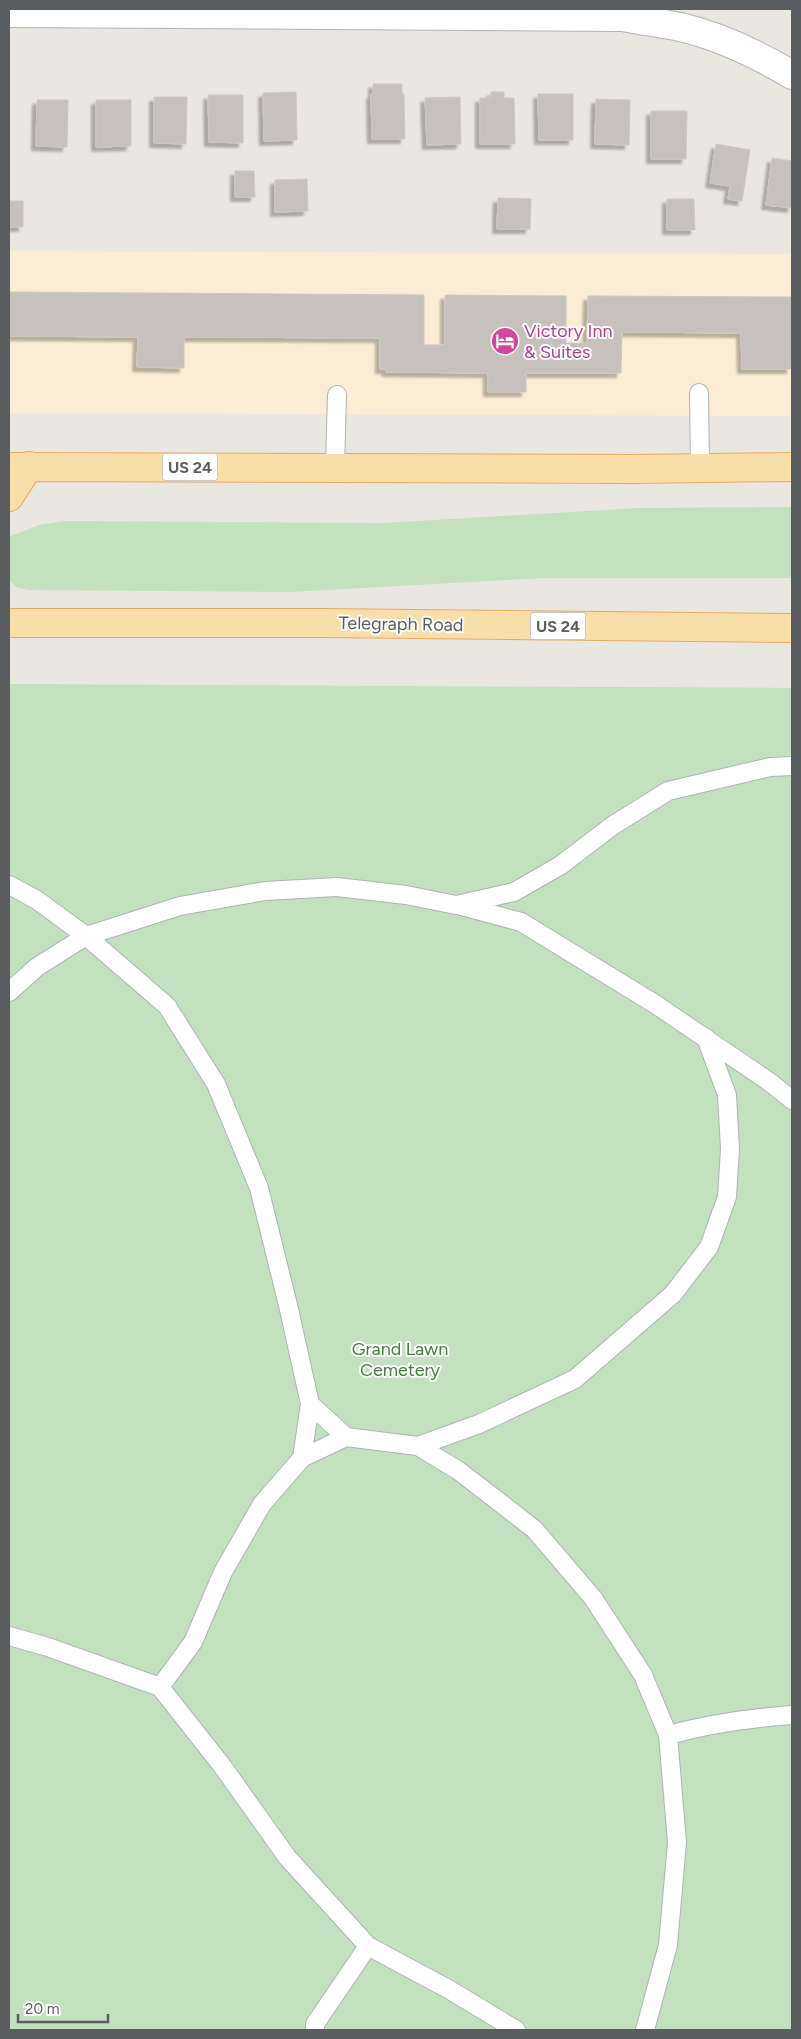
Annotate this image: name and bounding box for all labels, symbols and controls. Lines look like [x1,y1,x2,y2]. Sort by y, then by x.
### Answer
place label: Victory Inn & Suites [524,320,613,363]
hotel icon: Victory Inn & Suites [490,326,520,356]
road number: US 24 [162,454,218,481]
street label: Telegraph Road [338,612,464,636]
road number: US 24 [530,612,586,640]
park label: Grand Lawn Cemetery [352,1338,448,1381]
scale bar [18,1992,108,2024]
text: 20 m [25,2000,59,2018]

